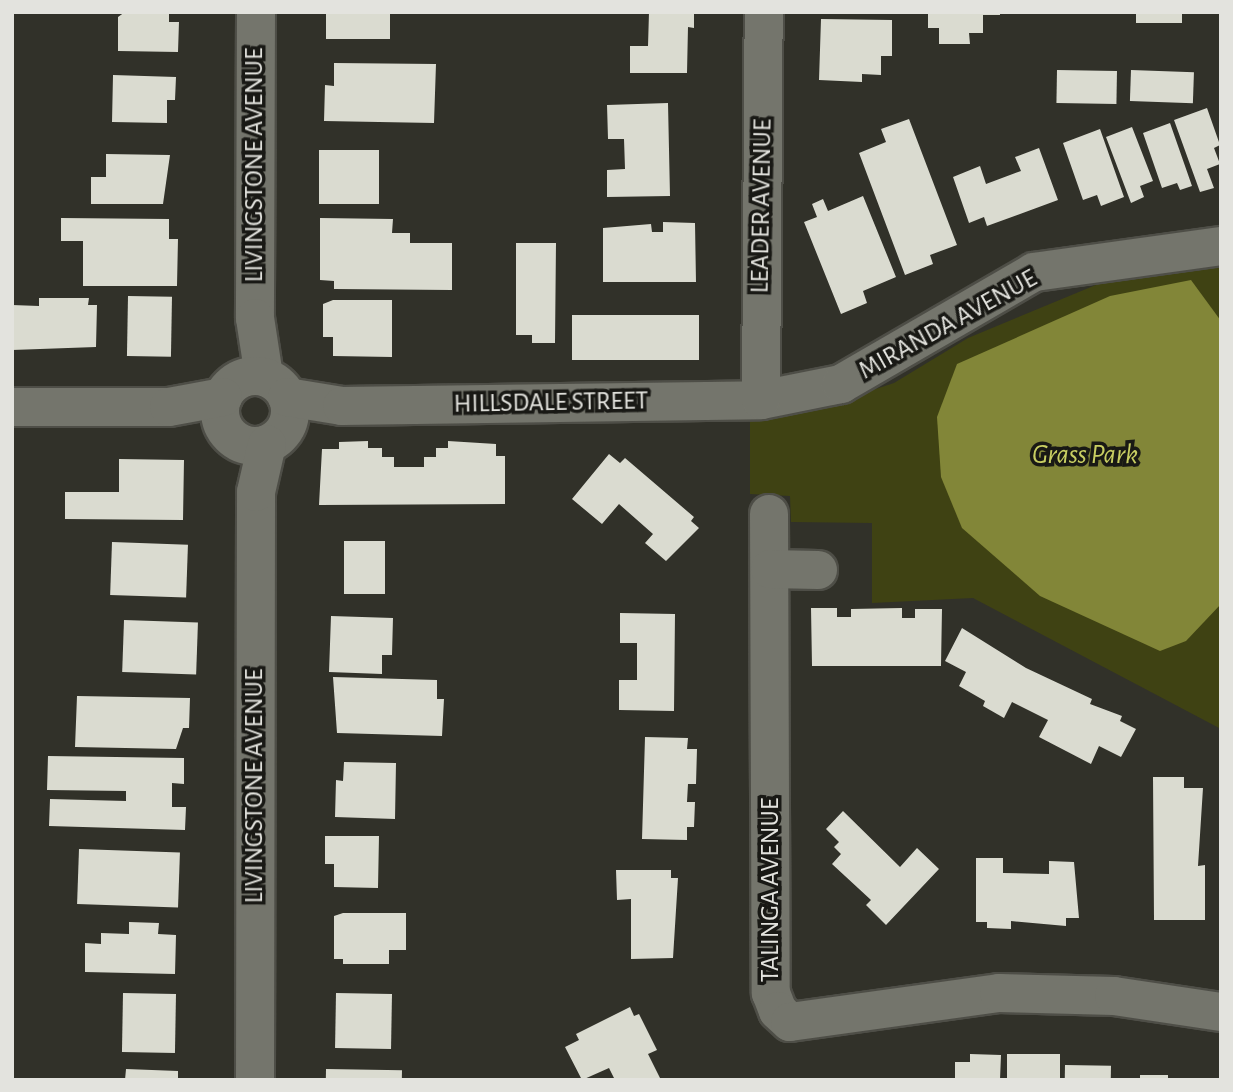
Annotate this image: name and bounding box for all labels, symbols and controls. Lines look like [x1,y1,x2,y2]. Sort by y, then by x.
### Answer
street label: LIVINGSTONE AVENUE [239,48,271,282]
street label: LEADER AVENUE [745,118,779,294]
street label: MIRANDA AVENUE [854,263,1042,387]
street label: HILLSDALE STREET [453,386,649,420]
water label: Grass Park [1032,438,1138,472]
street label: LIVINGSTONE AVENUE [239,669,271,903]
street label: TALINGA AVENUE [755,798,787,982]

